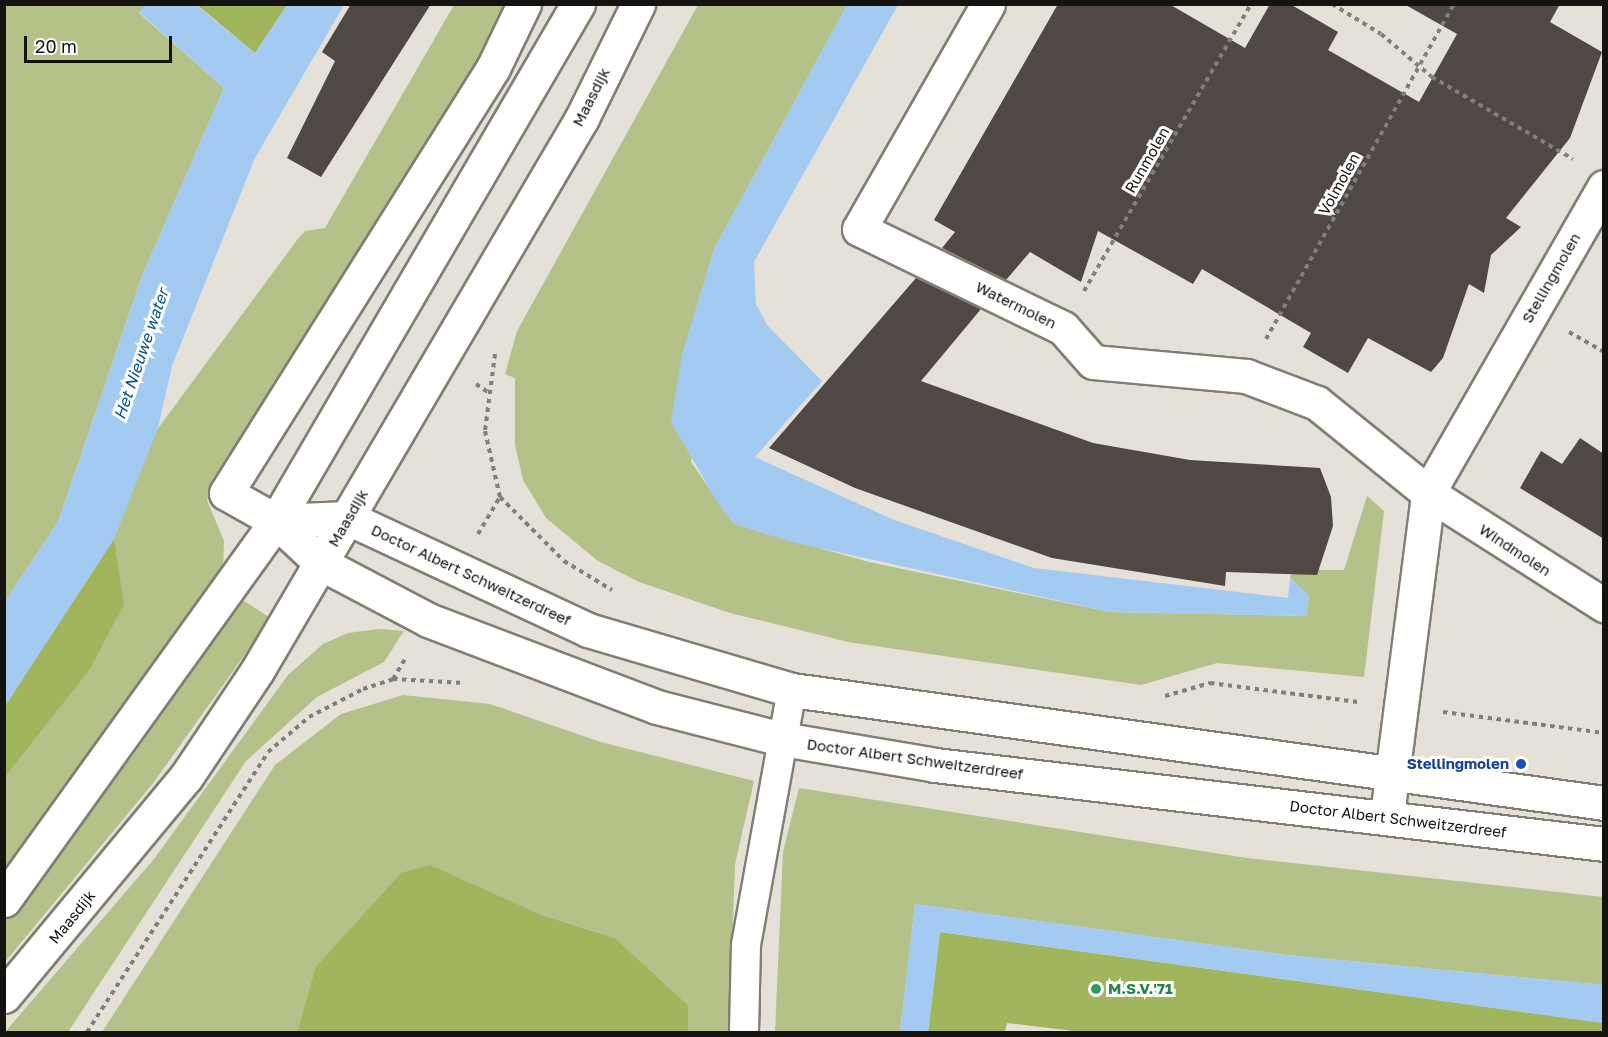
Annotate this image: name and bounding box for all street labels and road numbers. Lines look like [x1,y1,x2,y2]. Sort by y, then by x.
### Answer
street label: Maasdijk [569,65,613,129]
street label: Runmolen [1121,124,1173,196]
street label: Volmolen [1315,150,1363,218]
street label: Stellingmolen [1518,230,1584,326]
street label: Watermolen [973,278,1059,332]
street label: Maasdijk [324,486,372,550]
street label: Windmolen [1476,520,1554,580]
street label: Doctor Albert Schweitzerdreef [368,521,574,629]
street label: Doctor Albert Schweitzerdreef [806,735,1024,783]
street label: Doctor Albert Schweitzerdreef [1289,797,1507,841]
street label: Maasdijk [45,887,99,947]

